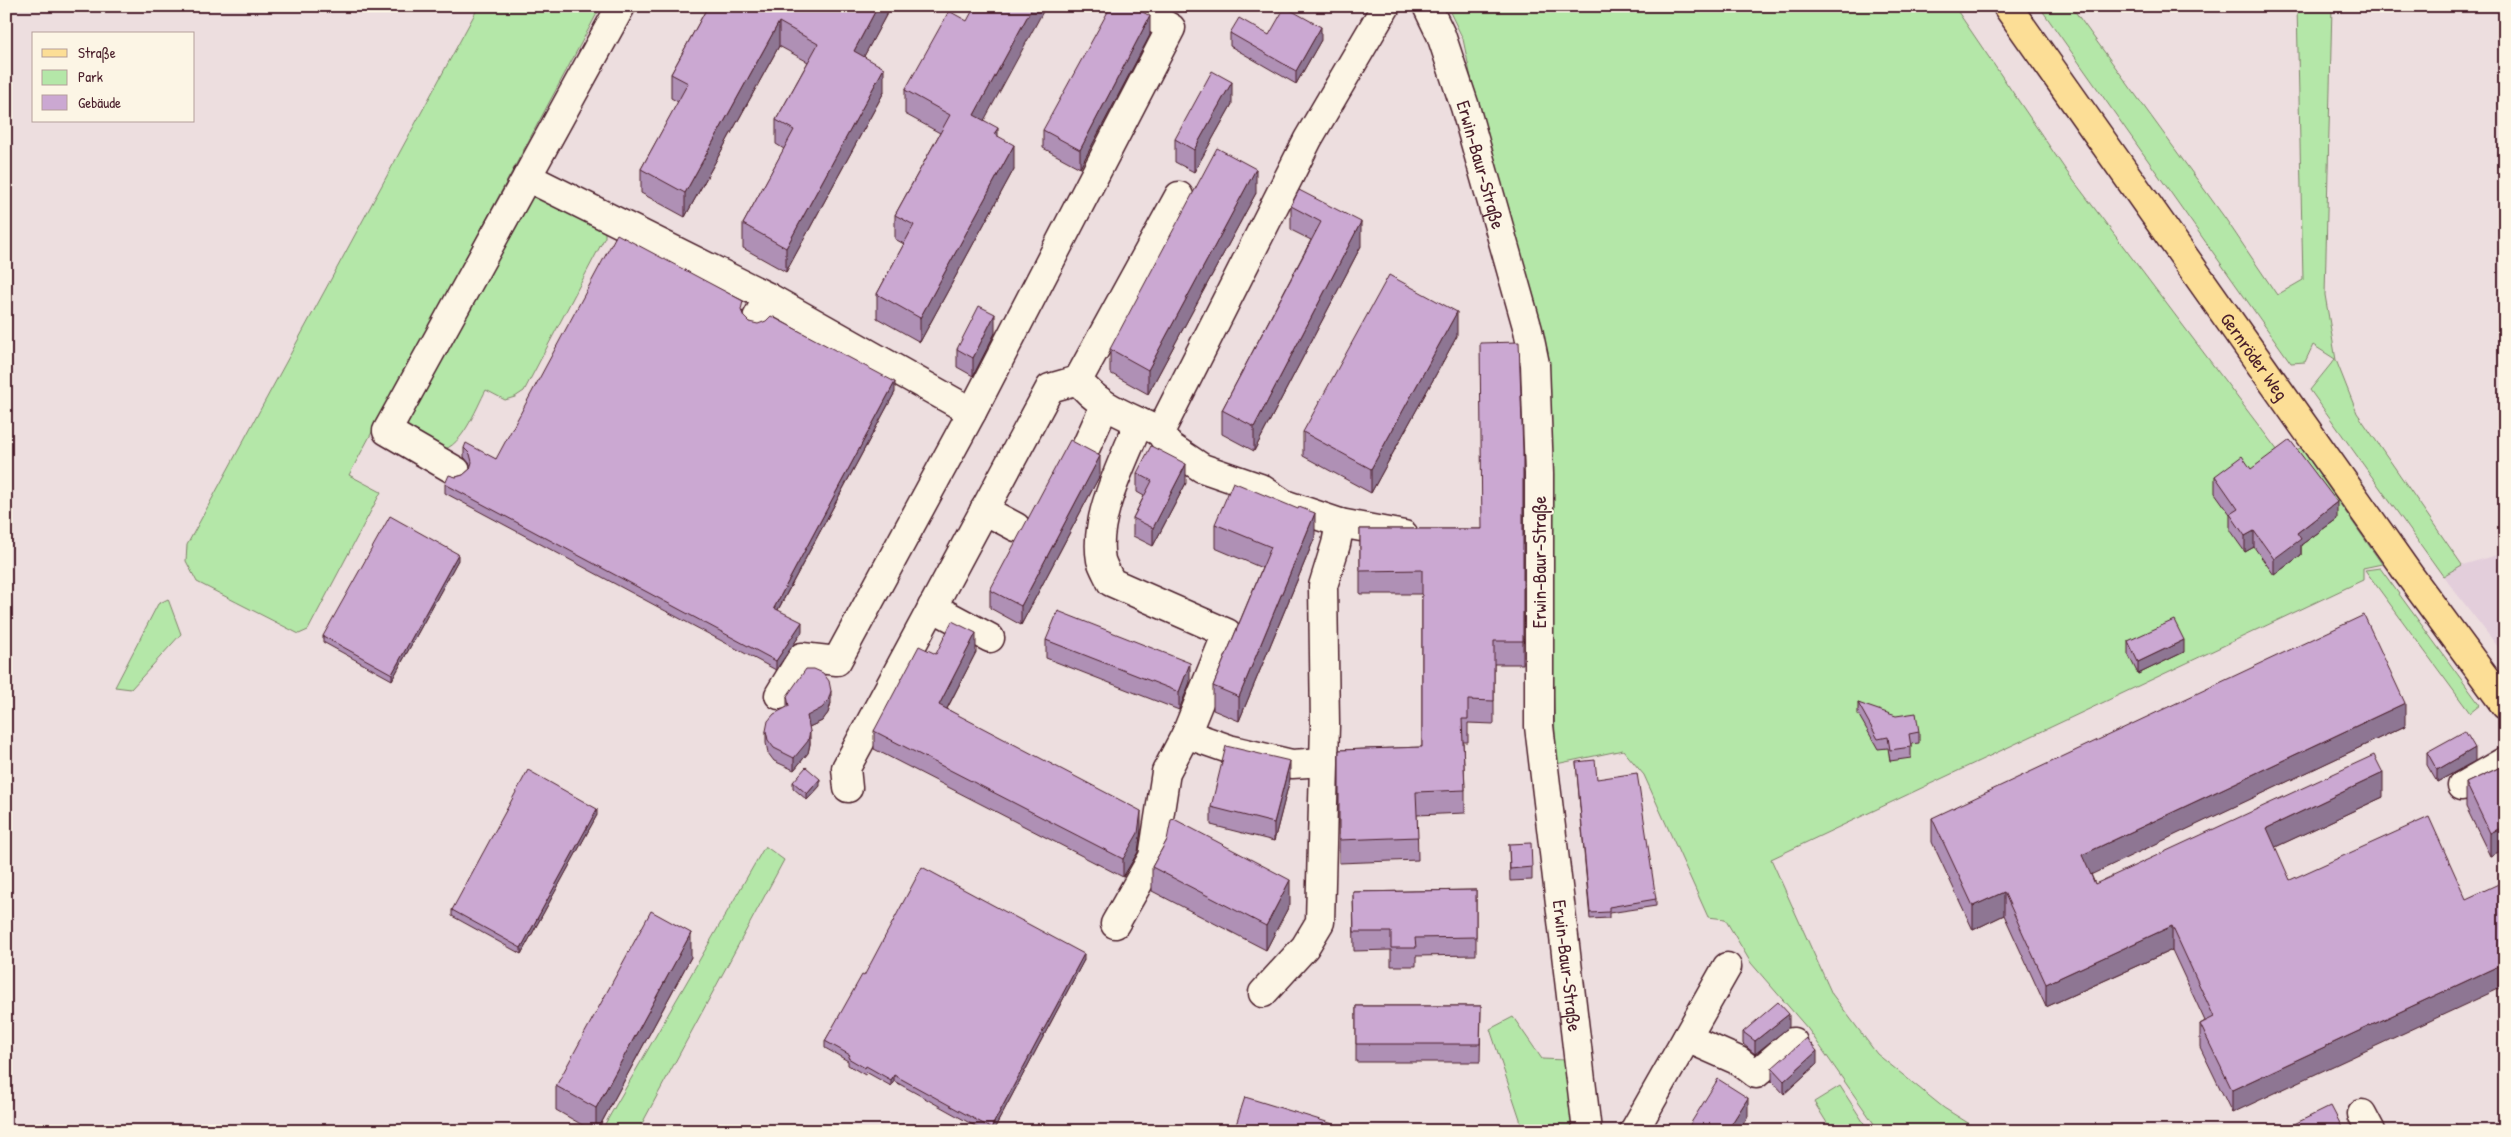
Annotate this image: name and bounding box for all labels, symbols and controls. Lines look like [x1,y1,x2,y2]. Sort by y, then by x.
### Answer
legend [32,32,195,122]
text: Straße [78,42,116,63]
text: Park [78,66,103,87]
text: Gebäude [78,92,121,113]
street label: Erwin-Baur-Straße [1451,97,1512,232]
street label: Gernröder Weg [2215,307,2295,405]
street label: Erwin-Baur-Straße [1526,495,1552,628]
street label: Erwin-Baur-Straße [1547,898,1588,1033]

